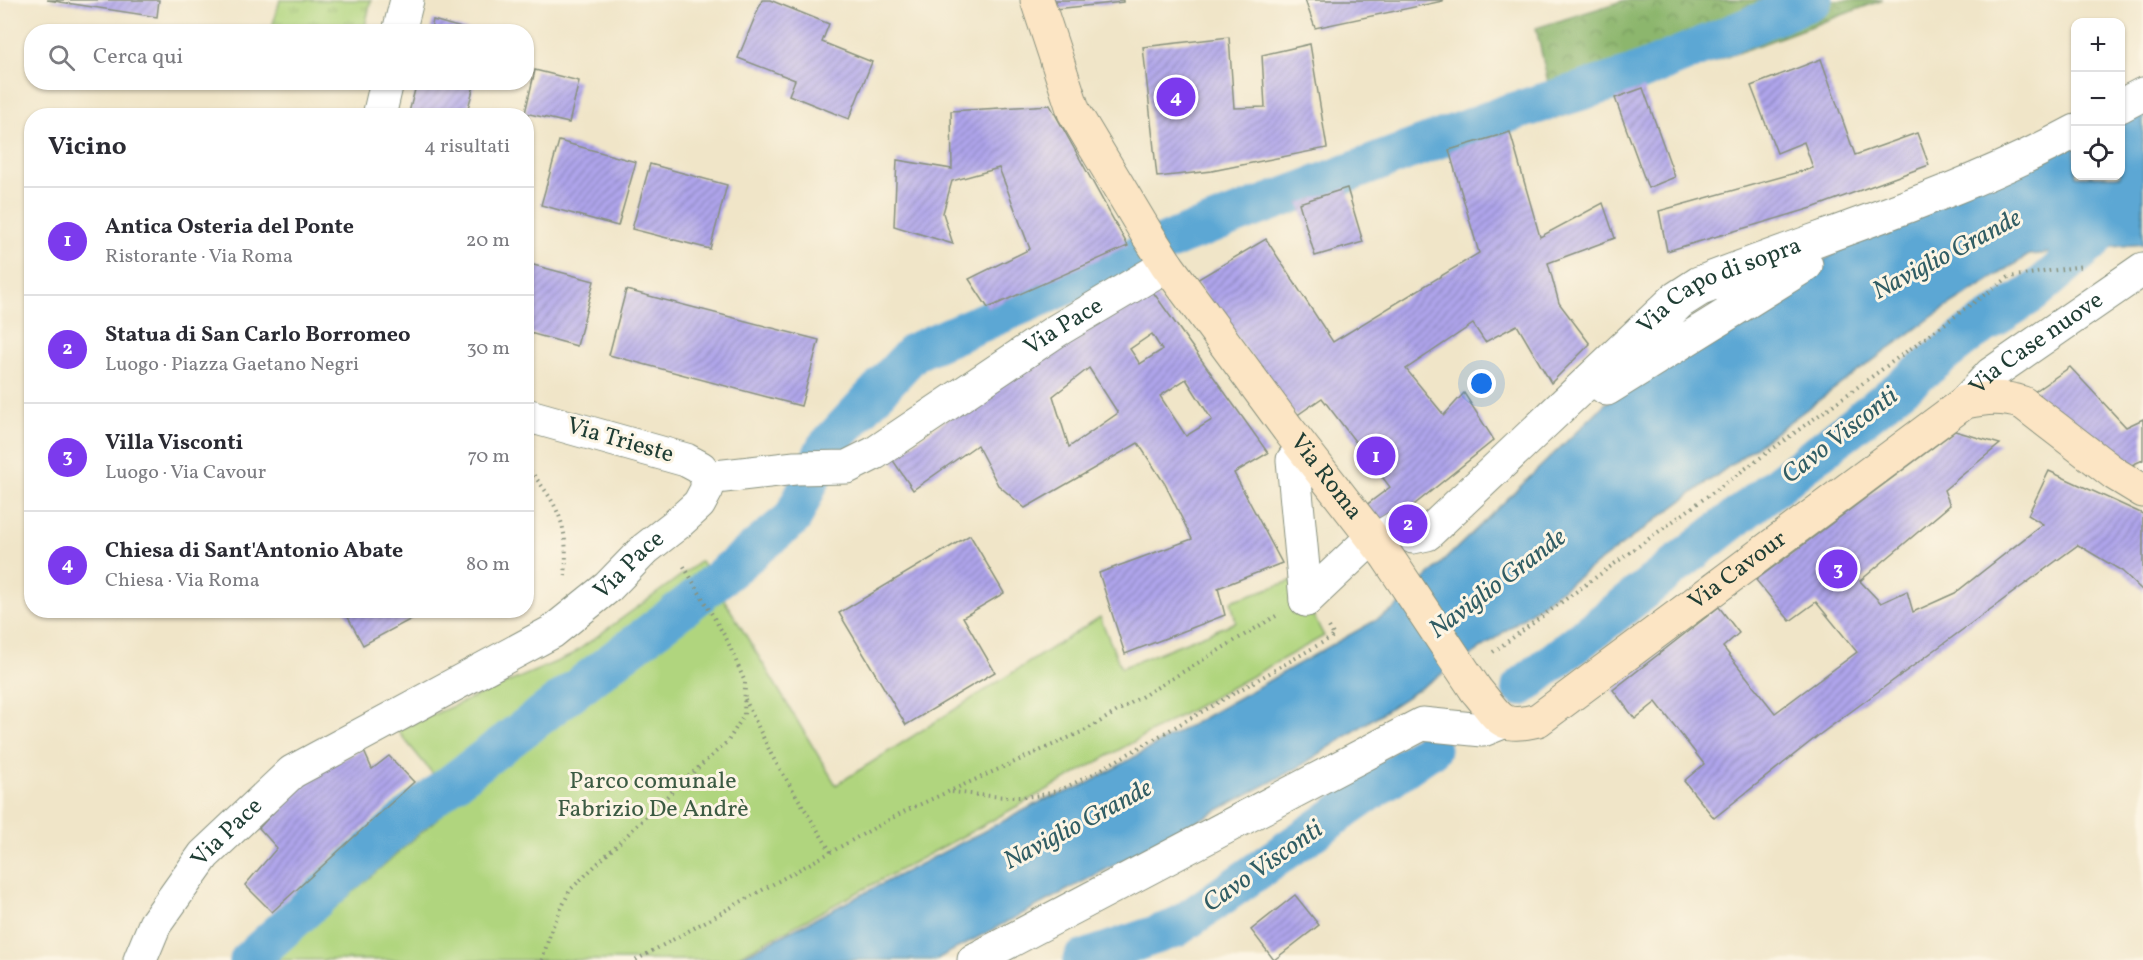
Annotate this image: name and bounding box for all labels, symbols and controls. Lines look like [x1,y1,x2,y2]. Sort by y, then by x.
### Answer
map controls [2071,18,2125,180]
button: + [2071,18,2125,72]
search box [24,24,534,90]
icon: search [45,41,78,74]
text: Cerca qui [93,42,183,73]
button: − [2071,72,2125,126]
pin: 4 [1156,74,1196,120]
button: locate [2071,126,2125,180]
text: Vicino [48,129,127,165]
text: 4 risultati [424,133,510,161]
water label: Naviglio Grande [1866,200,2028,309]
text: Antica Osteria del Ponte [105,212,354,243]
text: 1 [63,227,72,255]
text: 20 m [466,227,510,255]
street label: Via Capo di sopra [1630,229,1806,343]
text: Ristorante · Via Roma [105,243,293,271]
street label: Via Case nuove [1962,284,2111,403]
street label: Via Pace [1018,290,1110,365]
text: Statua di San Carlo Borromeo [105,320,411,351]
text: 2 [62,335,73,363]
text: 30 m [466,335,510,363]
text: Luogo · Piazza Gaetano Negri [105,351,359,379]
your location [1467,369,1496,398]
water label: Cavo Visconti [1774,379,1906,493]
street label: Via Trieste [562,409,678,473]
street label: Via Roma [1281,427,1370,528]
text: Villa Visconti [105,428,243,459]
pin: 1 [1356,434,1396,478]
text: 3 [62,443,73,471]
text: 70 m [467,443,510,471]
text: Luogo · Via Cavour [105,459,266,487]
pin: 2 [1388,502,1428,546]
water label: Naviglio Grande [1422,520,1575,648]
street label: Via Pace [587,523,672,609]
street label: Via Cavour [1682,523,1794,619]
text: Chiesa di Sant'Antonio Abate [105,536,403,567]
pin: 3 [1818,546,1858,592]
text: 4 [61,551,74,579]
text: 80 m [466,551,510,579]
text: Chiesa · Via Roma [105,567,260,595]
park label: Parco comunale Fabrizio De Andrè [557,765,749,827]
water label: Naviglio Grande [997,770,1159,879]
street label: Via Pace [184,790,271,874]
water label: Cavo Visconti [1196,812,1331,922]

